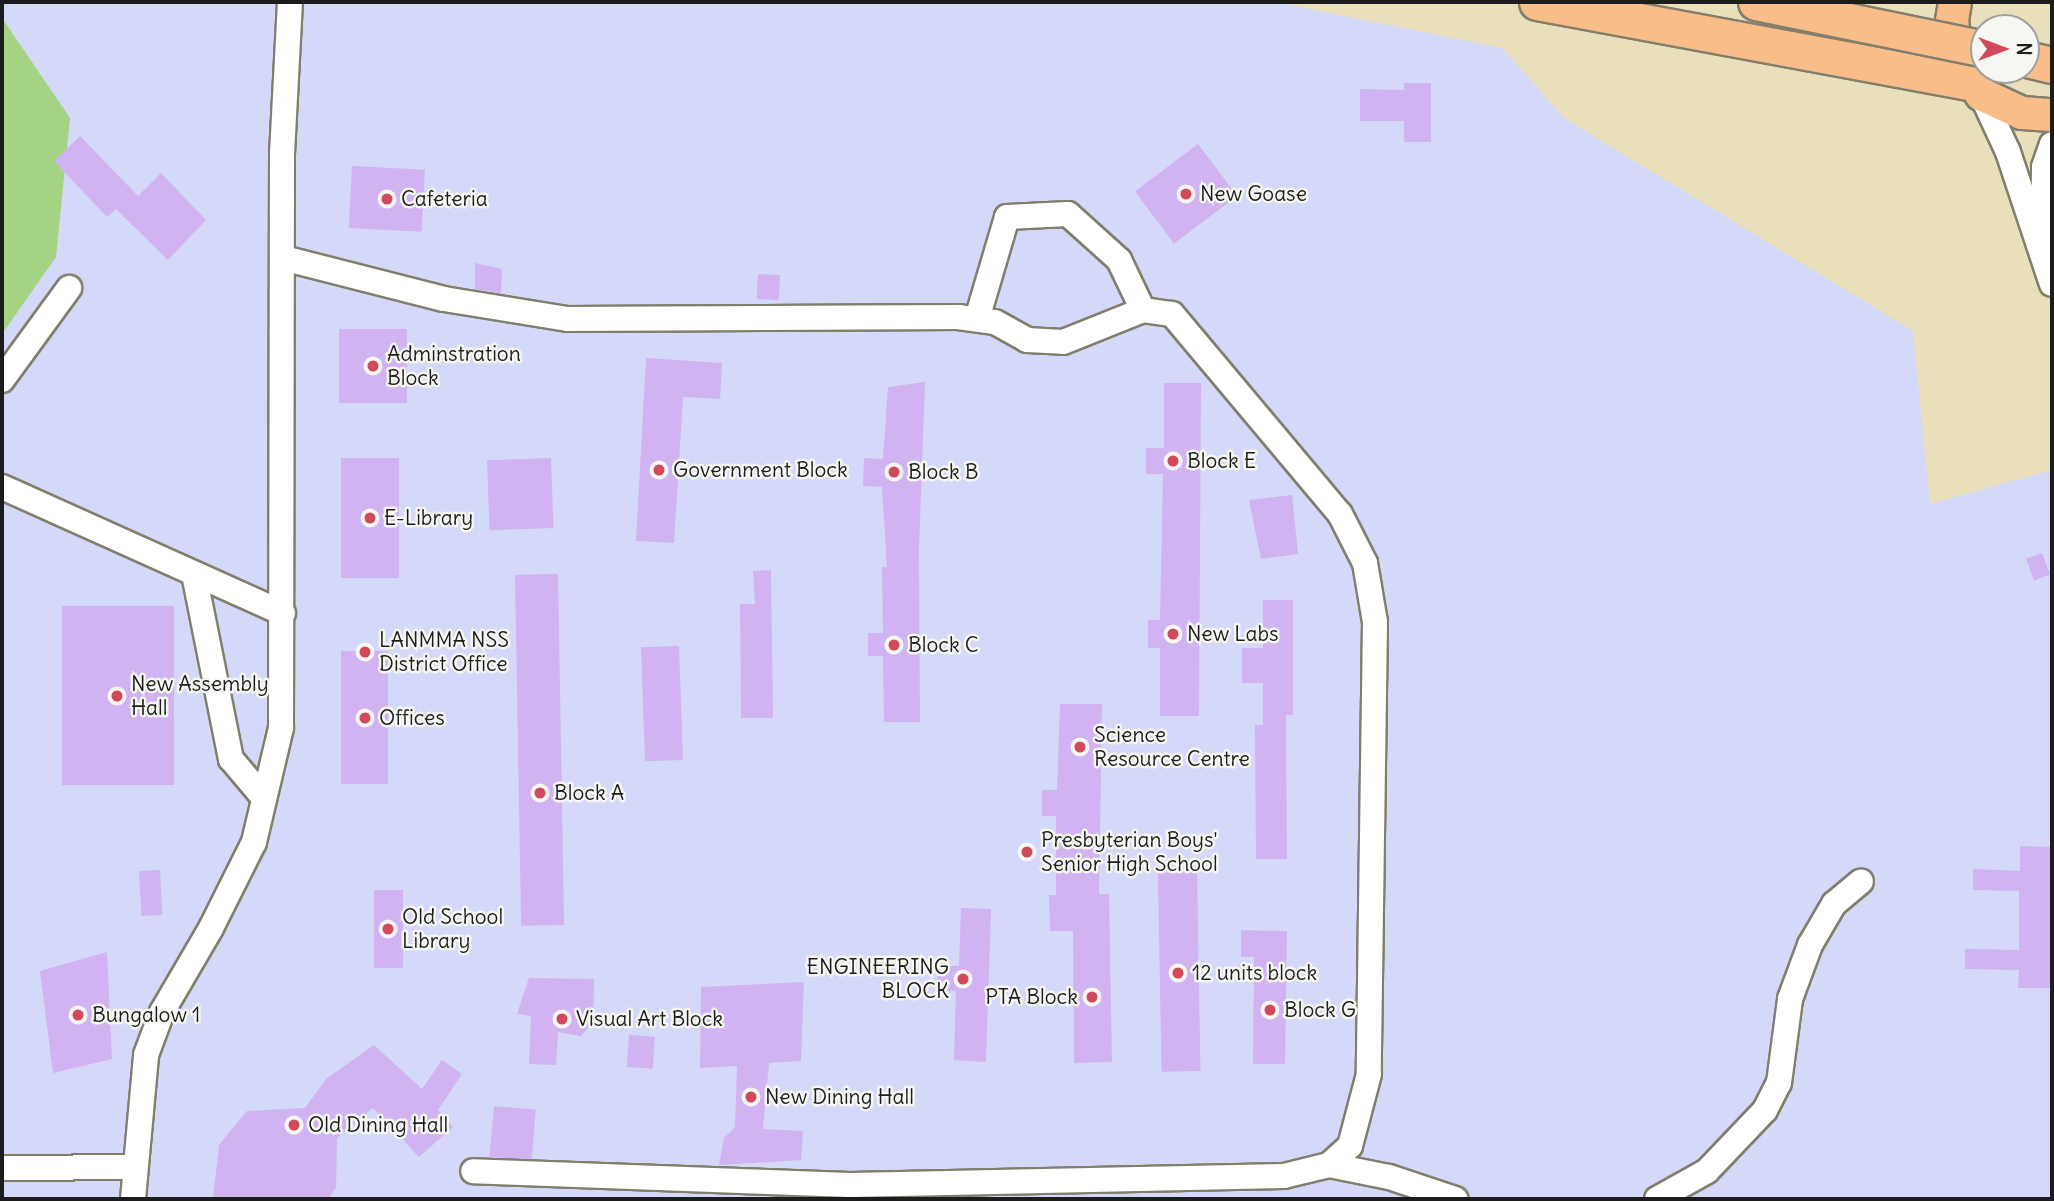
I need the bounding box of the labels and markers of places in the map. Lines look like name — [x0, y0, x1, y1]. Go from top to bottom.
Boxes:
place label: New Goase — [1200, 181, 1307, 207]
place label: Cafeteria — [401, 186, 488, 212]
marker: New Goase — [1178, 186, 1194, 202]
marker: Cafeteria — [379, 191, 395, 207]
place label: Adminstration Block — [387, 341, 521, 391]
marker: Adminstration Block — [365, 358, 381, 374]
place label: Block E — [1187, 448, 1256, 474]
marker: Block E — [1165, 453, 1181, 469]
place label: Government Block — [673, 457, 848, 483]
place label: Block B — [908, 459, 978, 485]
marker: Government Block — [651, 462, 667, 478]
marker: Block B — [886, 464, 902, 480]
place label: E-Library — [384, 505, 473, 531]
marker: E-Library — [362, 510, 378, 526]
place label: New Labs — [1187, 621, 1279, 647]
marker: New Labs — [1165, 626, 1181, 642]
place label: LANMMA NSS District Office — [379, 627, 509, 677]
place label: Block C — [908, 632, 978, 658]
marker: Block C — [886, 637, 902, 653]
marker: LANMMA NSS District Office — [357, 644, 373, 660]
place label: New Assembly Hall — [131, 671, 269, 721]
marker: New Assembly Hall — [109, 688, 125, 704]
place label: Offices — [379, 705, 445, 731]
marker: Offices — [357, 710, 373, 726]
place label: Science Resource Centre — [1094, 722, 1250, 772]
marker: Science Resource Centre — [1072, 739, 1088, 755]
place label: Block A — [554, 780, 624, 806]
marker: Block A — [532, 785, 548, 801]
place label: Presbyterian Boys' Senior High School — [1041, 827, 1218, 877]
marker: Presbyterian Boys' Senior High School — [1019, 844, 1035, 860]
place label: Old School Library — [402, 904, 503, 954]
marker: Old School Library — [380, 921, 396, 937]
place label: ENGINEERING BLOCK — [807, 954, 949, 1004]
place label: 12 units block — [1192, 960, 1317, 986]
marker: 12 units block — [1170, 965, 1186, 981]
marker: ENGINEERING BLOCK — [955, 971, 971, 987]
place label: PTA Block — [985, 984, 1078, 1010]
marker: PTA Block — [1084, 989, 1100, 1005]
place label: Block G — [1284, 997, 1356, 1023]
place label: Bungalow 1 — [92, 1002, 200, 1028]
marker: Block G — [1262, 1002, 1278, 1018]
place label: Visual Art Block — [576, 1006, 723, 1032]
marker: Bungalow 1 — [70, 1007, 86, 1023]
marker: Visual Art Block — [554, 1011, 570, 1027]
place label: New Dining Hall — [765, 1084, 914, 1110]
marker: New Dining Hall — [743, 1089, 759, 1105]
place label: Old Dining Hall — [308, 1112, 448, 1138]
marker: Old Dining Hall — [286, 1117, 302, 1133]

